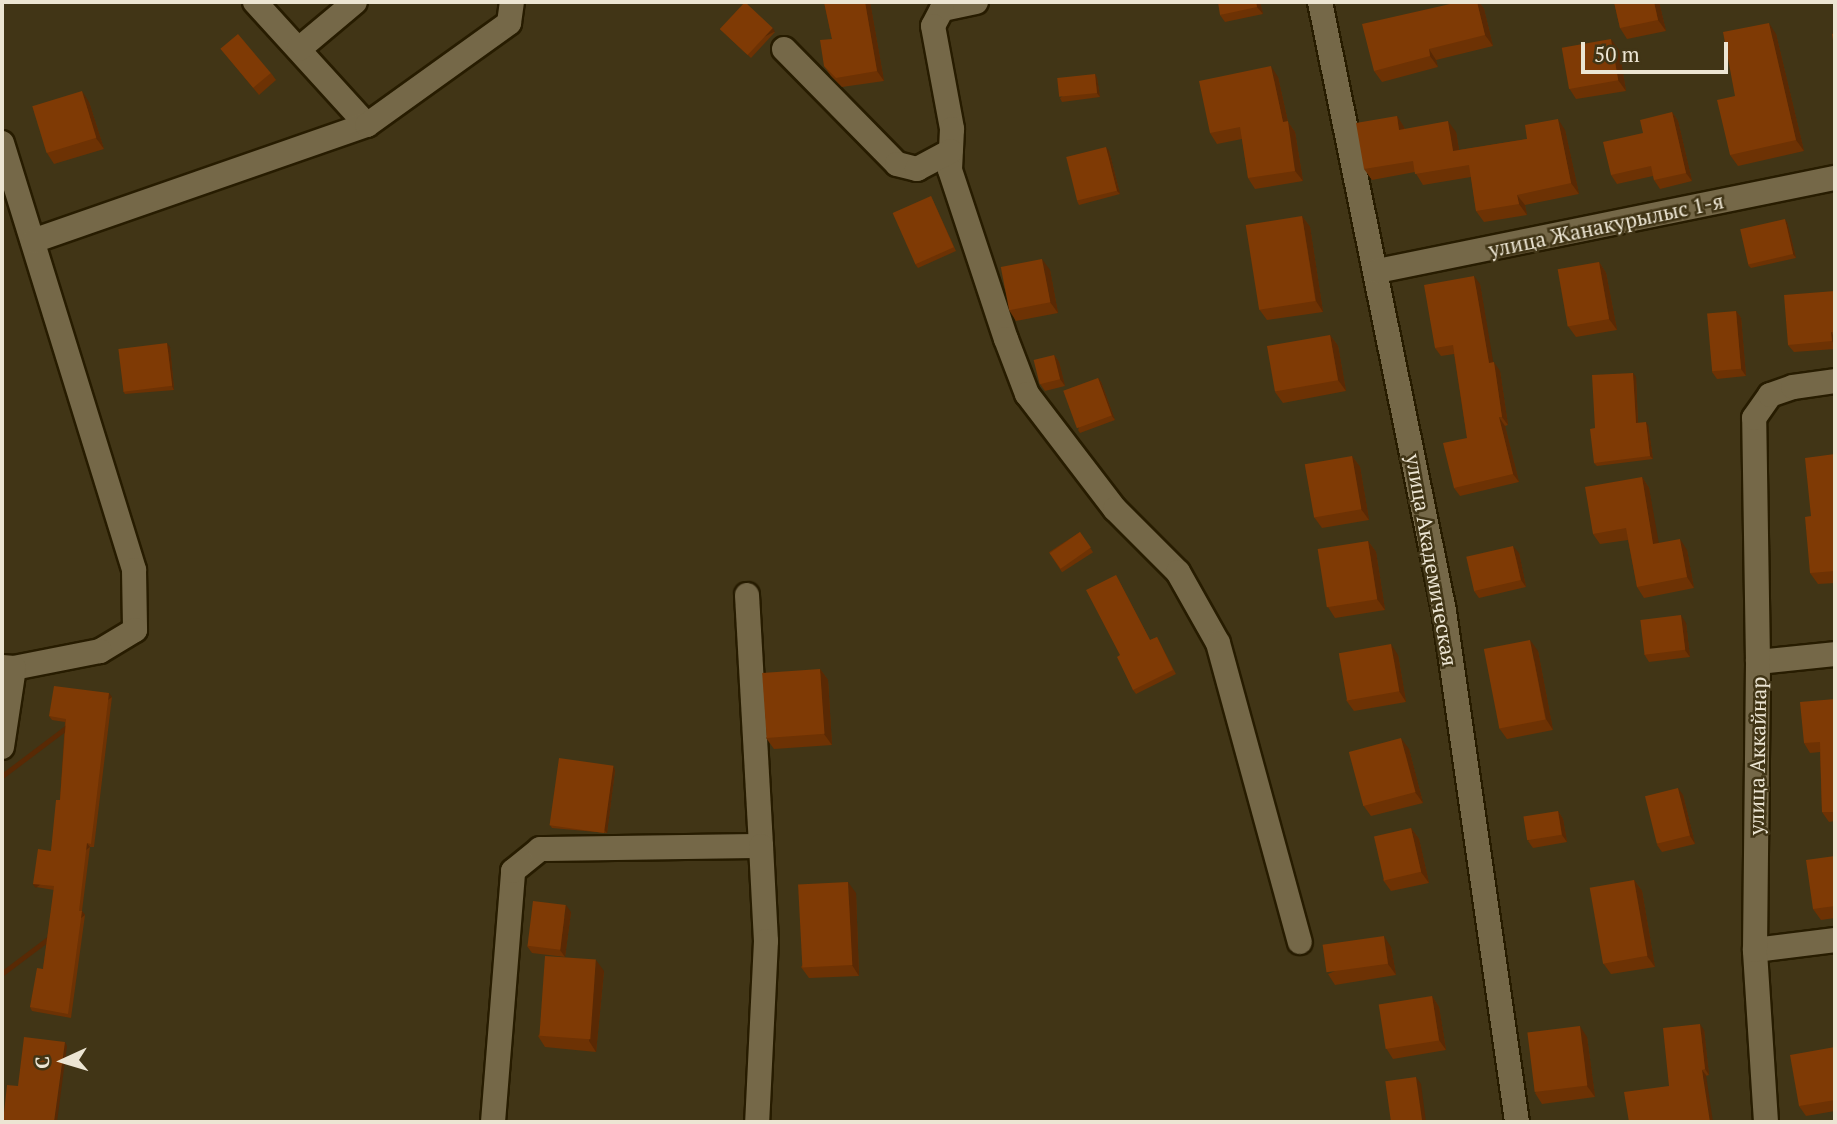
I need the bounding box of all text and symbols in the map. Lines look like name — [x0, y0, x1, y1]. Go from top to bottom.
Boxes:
scale bar — [1585, 28, 1732, 72]
text: 50 m — [1594, 40, 1640, 68]
street label: улица Жанакурылыс 1-я — [1486, 188, 1726, 262]
street label: улица Академическая — [1401, 452, 1463, 668]
street label: улица Аккайнар — [1743, 676, 1771, 836]
north arrow — [28, 1026, 98, 1096]
text: С — [29, 1055, 54, 1070]

